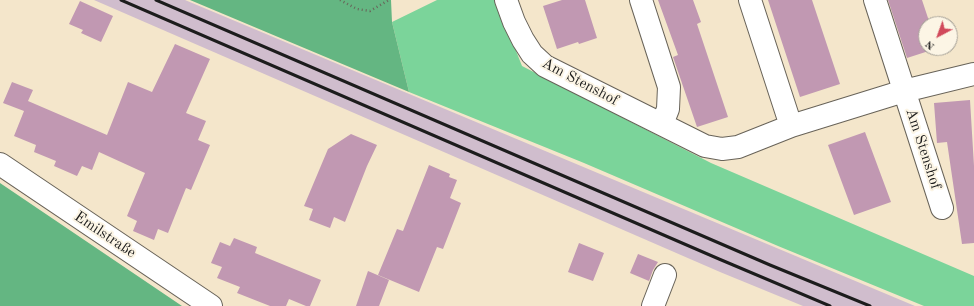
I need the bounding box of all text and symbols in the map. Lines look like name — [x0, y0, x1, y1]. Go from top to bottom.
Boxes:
north arrow — [918, 16, 958, 56]
text: N — [924, 38, 937, 52]
street label: Am Stenshof — [539, 54, 621, 110]
street label: Am Stenshof — [901, 106, 945, 192]
street label: Emilstraße — [71, 208, 139, 262]

